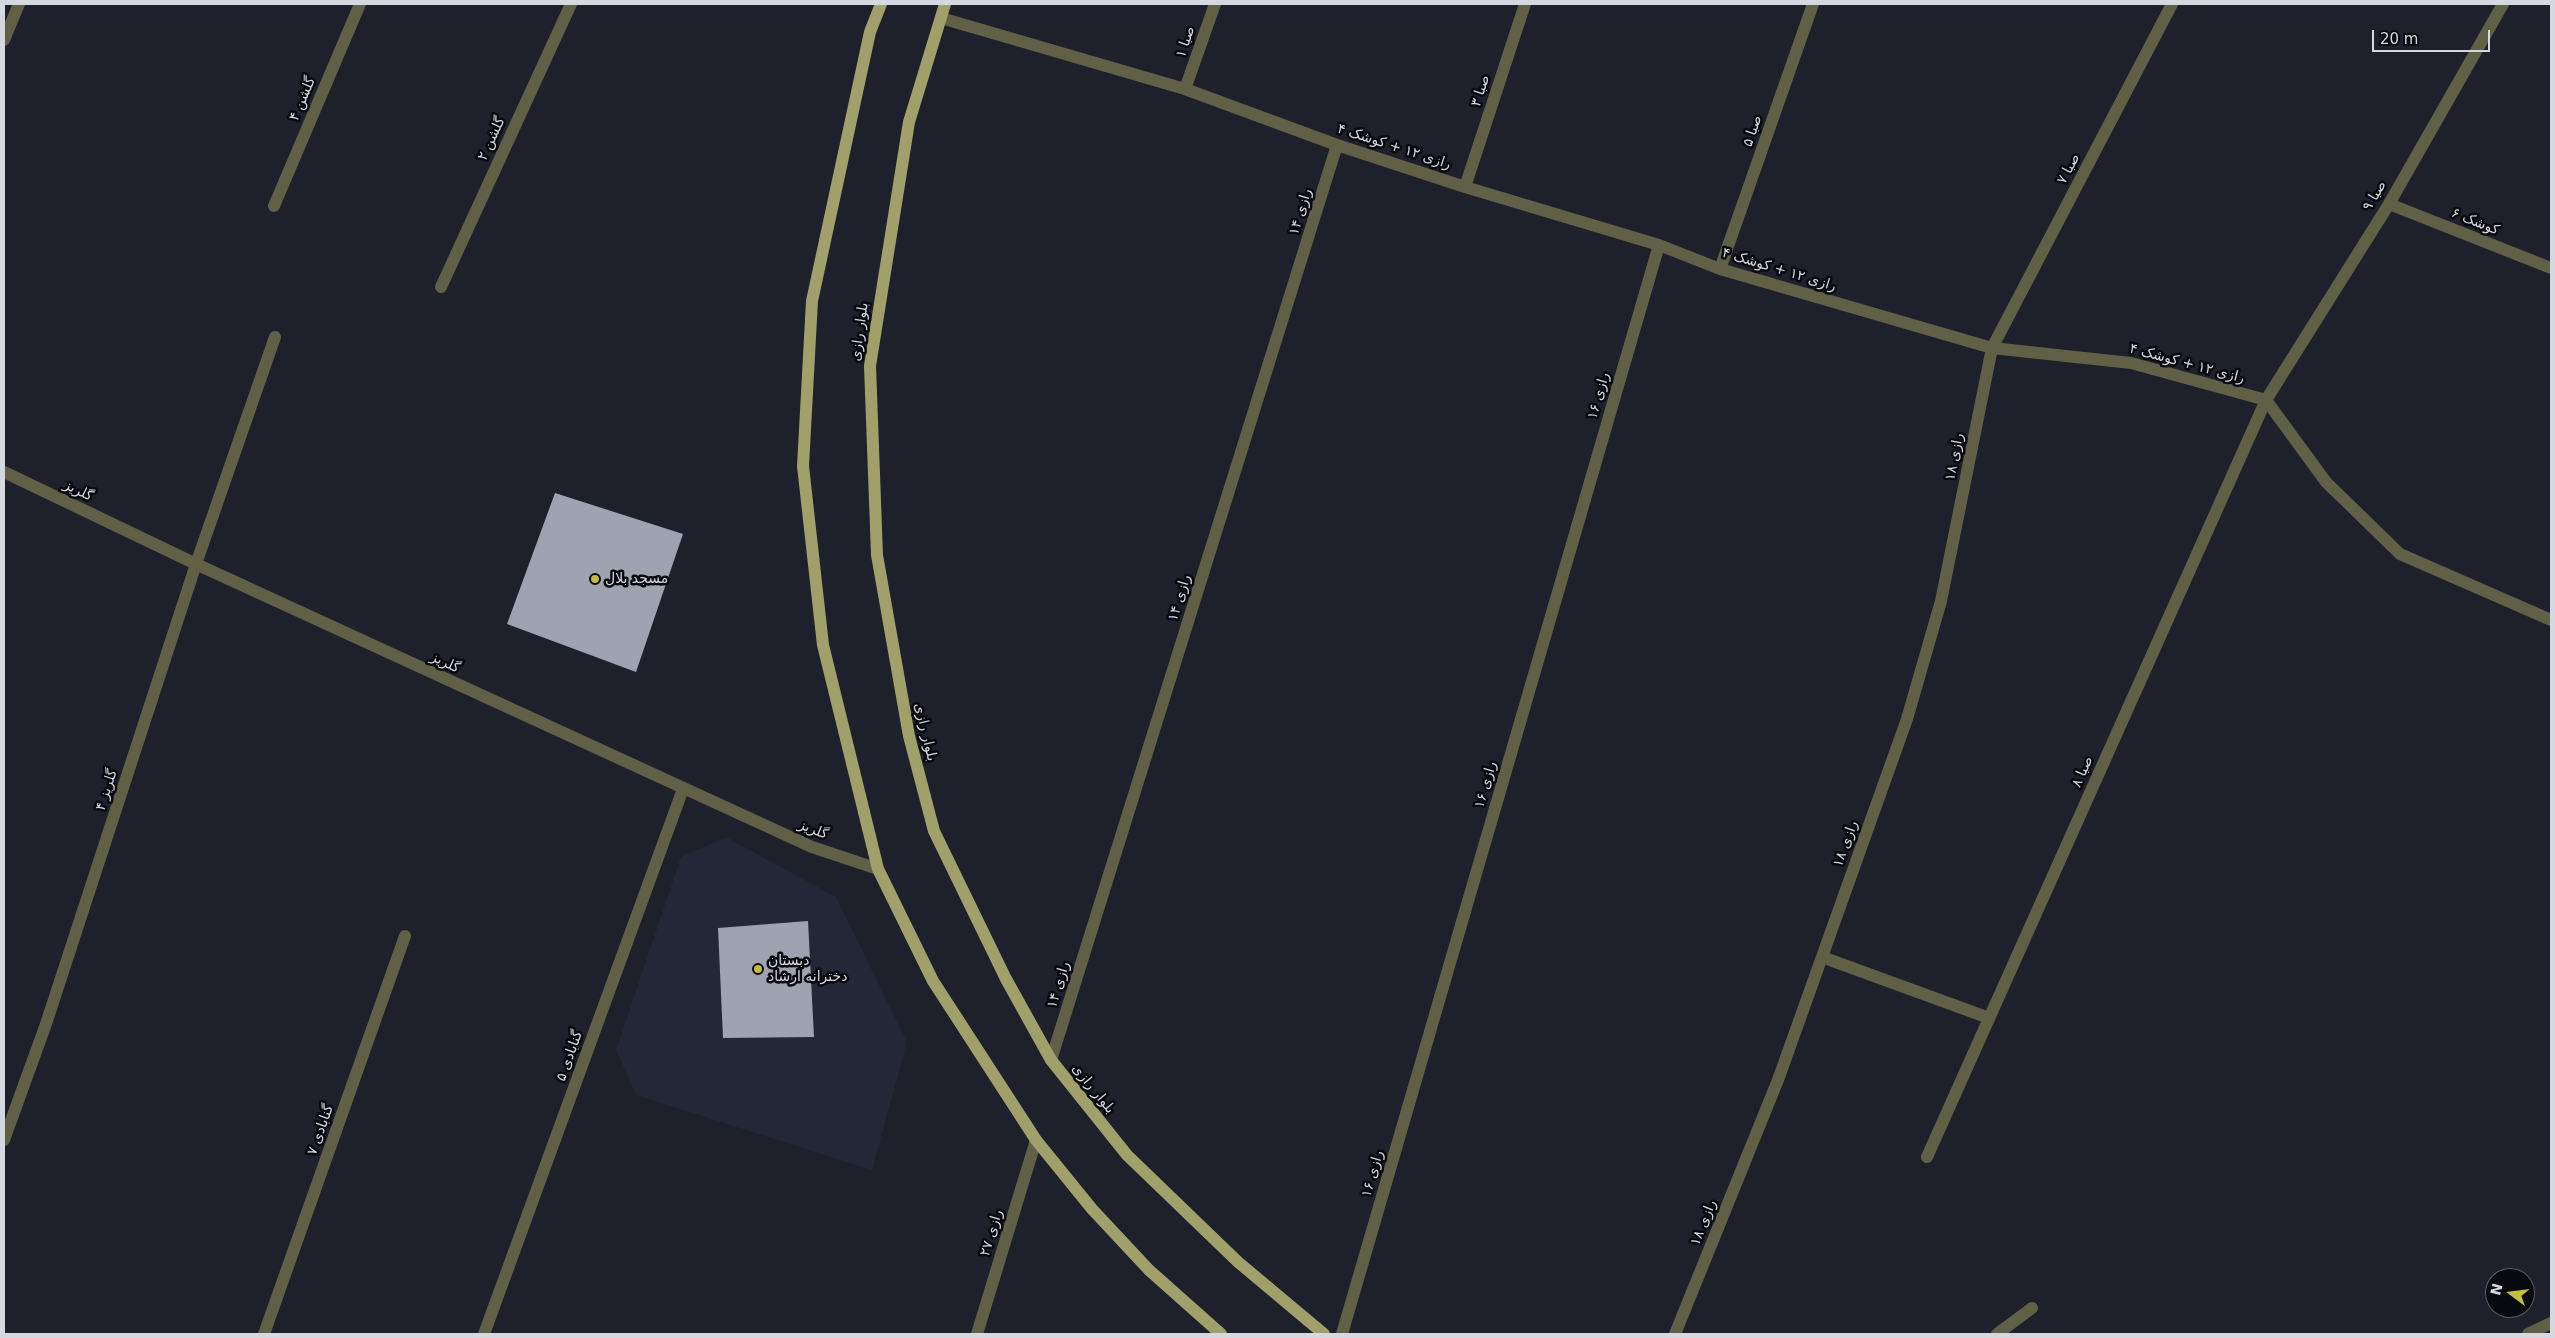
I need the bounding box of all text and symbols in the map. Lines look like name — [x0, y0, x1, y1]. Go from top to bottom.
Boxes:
scale bar — [2375, 20, 2492, 52]
street label: صبا ۱ — [1173, 24, 1199, 60]
text: 20 m — [2380, 30, 2418, 48]
street label: صبا ۳ — [1468, 73, 1494, 109]
street label: گلشن ۴ — [286, 74, 320, 124]
street label: صبا ۵ — [1740, 113, 1766, 149]
street label: گلشن ۲ — [475, 114, 509, 164]
street label: رازی ۱۲ + کوشک ۴ — [1335, 121, 1453, 173]
street label: صبا ۷ — [2054, 151, 2084, 187]
street label: صبا ۹ — [2359, 178, 2391, 214]
street label: رازی ۱۴ — [1286, 187, 1316, 237]
street label: کوشک ۶ — [2449, 205, 2501, 239]
street label: رازی ۱۲ + کوشک ۴ — [1720, 245, 1838, 295]
street label: بلوار رازی — [848, 302, 872, 362]
street label: رازی ۱۲ + کوشک ۴ — [2128, 341, 2246, 387]
street label: رازی ۱۶ — [1584, 371, 1614, 421]
street label: رازی ۱۸ — [1942, 432, 1968, 482]
street label: گلریز — [61, 477, 95, 505]
place label: مسجد بلال — [605, 571, 668, 587]
marker: مسجد بلال — [589, 573, 601, 585]
street label: رازی ۱۴ — [1165, 573, 1195, 623]
street label: گلریز — [428, 649, 462, 677]
street label: بلوار رازی — [910, 701, 940, 763]
street label: صبا ۸ — [2069, 754, 2097, 790]
street label: رازی ۱۶ — [1471, 760, 1501, 810]
street label: گلریز ۴ — [92, 767, 122, 813]
street label: گلریز — [796, 816, 830, 844]
street label: رازی ۱۸ — [1830, 819, 1862, 869]
place label: دبستان دخترانه ارشاد — [768, 953, 847, 986]
street label: رازی ۱۴ — [1044, 960, 1074, 1010]
marker: دبستان دخترانه ارشاد — [752, 963, 764, 975]
street label: گنابادی ۵ — [553, 1028, 587, 1084]
street label: بلوار رازی — [1068, 1061, 1118, 1117]
street label: گنابادی ۷ — [304, 1102, 338, 1158]
street label: رازی ۱۶ — [1358, 1149, 1388, 1199]
street label: رازی ۱۸ — [1687, 1198, 1721, 1248]
street label: رازی ۲۷ — [977, 1208, 1007, 1258]
north arrow — [2485, 1268, 2535, 1318]
text: N — [2487, 1282, 2506, 1297]

